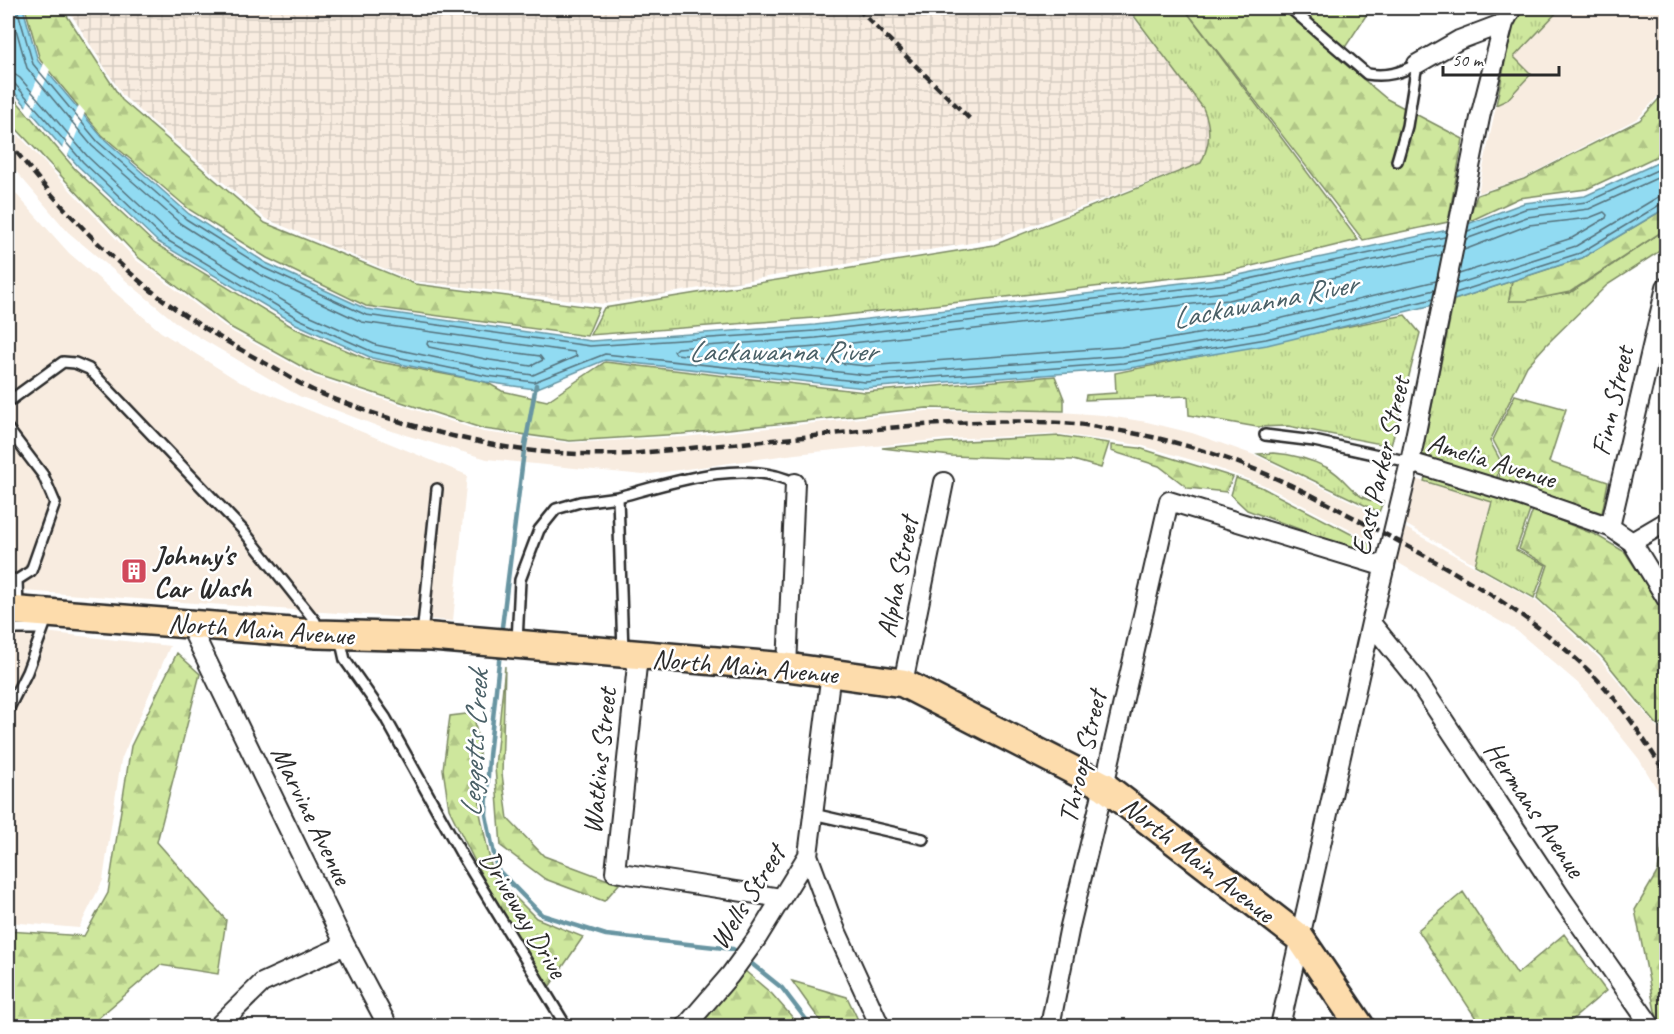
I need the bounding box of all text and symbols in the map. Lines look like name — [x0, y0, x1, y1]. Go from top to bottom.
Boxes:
scale bar — [1443, 39, 1558, 77]
text: 50 m — [1452, 49, 1485, 71]
water label: Lackawanna River — [1169, 264, 1364, 337]
water label: Lackawanna River — [689, 332, 881, 370]
street label: Finn Street — [1583, 341, 1642, 459]
street label: East Parker Street — [1342, 371, 1418, 559]
street label: Amelia Avenue — [1424, 424, 1562, 497]
street label: Alpha Street — [868, 510, 927, 640]
place label: Johnny's Car Wash — [152, 538, 252, 605]
building icon: Johnny's Car Wash — [119, 556, 149, 586]
street label: North Main Avenue — [167, 605, 357, 653]
street label: North Main Avenue — [651, 640, 841, 692]
water label: Leggetts Creek — [451, 665, 497, 818]
street label: Watkins Street — [574, 684, 624, 836]
street label: Throop Street — [1050, 684, 1115, 827]
street label: Hermans Avenue — [1477, 734, 1594, 885]
street label: Marvine Avenue — [263, 740, 361, 892]
street label: North Main Avenue — [1114, 788, 1284, 931]
street label: Wells Street — [701, 835, 795, 955]
street label: Driveway Drive — [472, 844, 577, 986]

